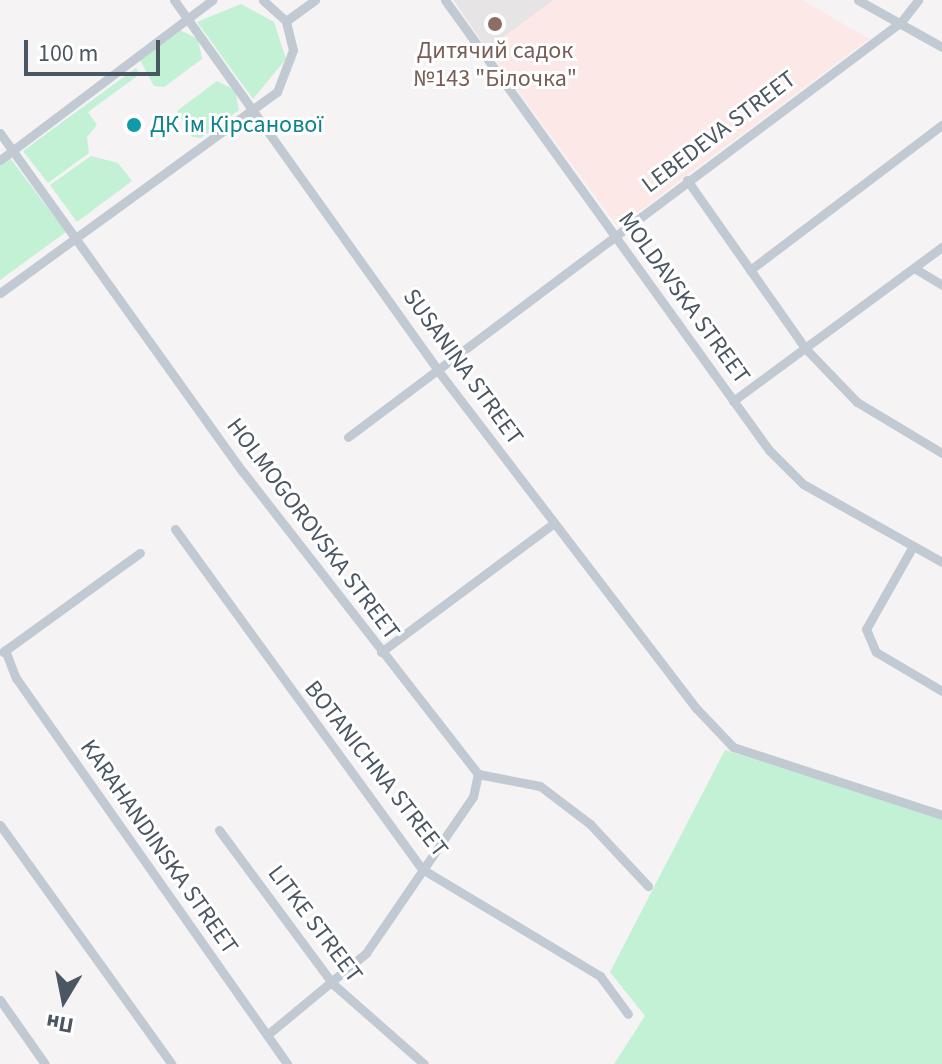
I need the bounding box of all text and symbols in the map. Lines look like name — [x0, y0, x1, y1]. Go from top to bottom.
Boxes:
marker: Дитячий садок №143 "Білочка" — [486, 15, 504, 33]
scale bar — [28, 24, 164, 74]
text: 100 m — [38, 36, 98, 71]
place label: Дитячий садок №143 "Білочка" — [413, 37, 577, 93]
street label: LEBEDEVA STREET — [636, 65, 802, 199]
place label: ДК ім Кірсанової — [150, 111, 323, 139]
marker: ДК ім Кірсанової — [125, 116, 143, 134]
street label: MOLDAVSKA STREET — [612, 206, 756, 390]
street label: SUSANINA STREET — [397, 283, 529, 451]
street label: HOLMOGOROVSKA STREET — [220, 412, 406, 646]
street label: BOTANICHNA STREET — [298, 675, 454, 863]
street label: KARAHANDINSKA STREET — [74, 734, 244, 960]
street label: LITKE STREET — [262, 860, 368, 988]
north arrow — [24, 960, 104, 1040]
text: Пн — [44, 1006, 76, 1042]

